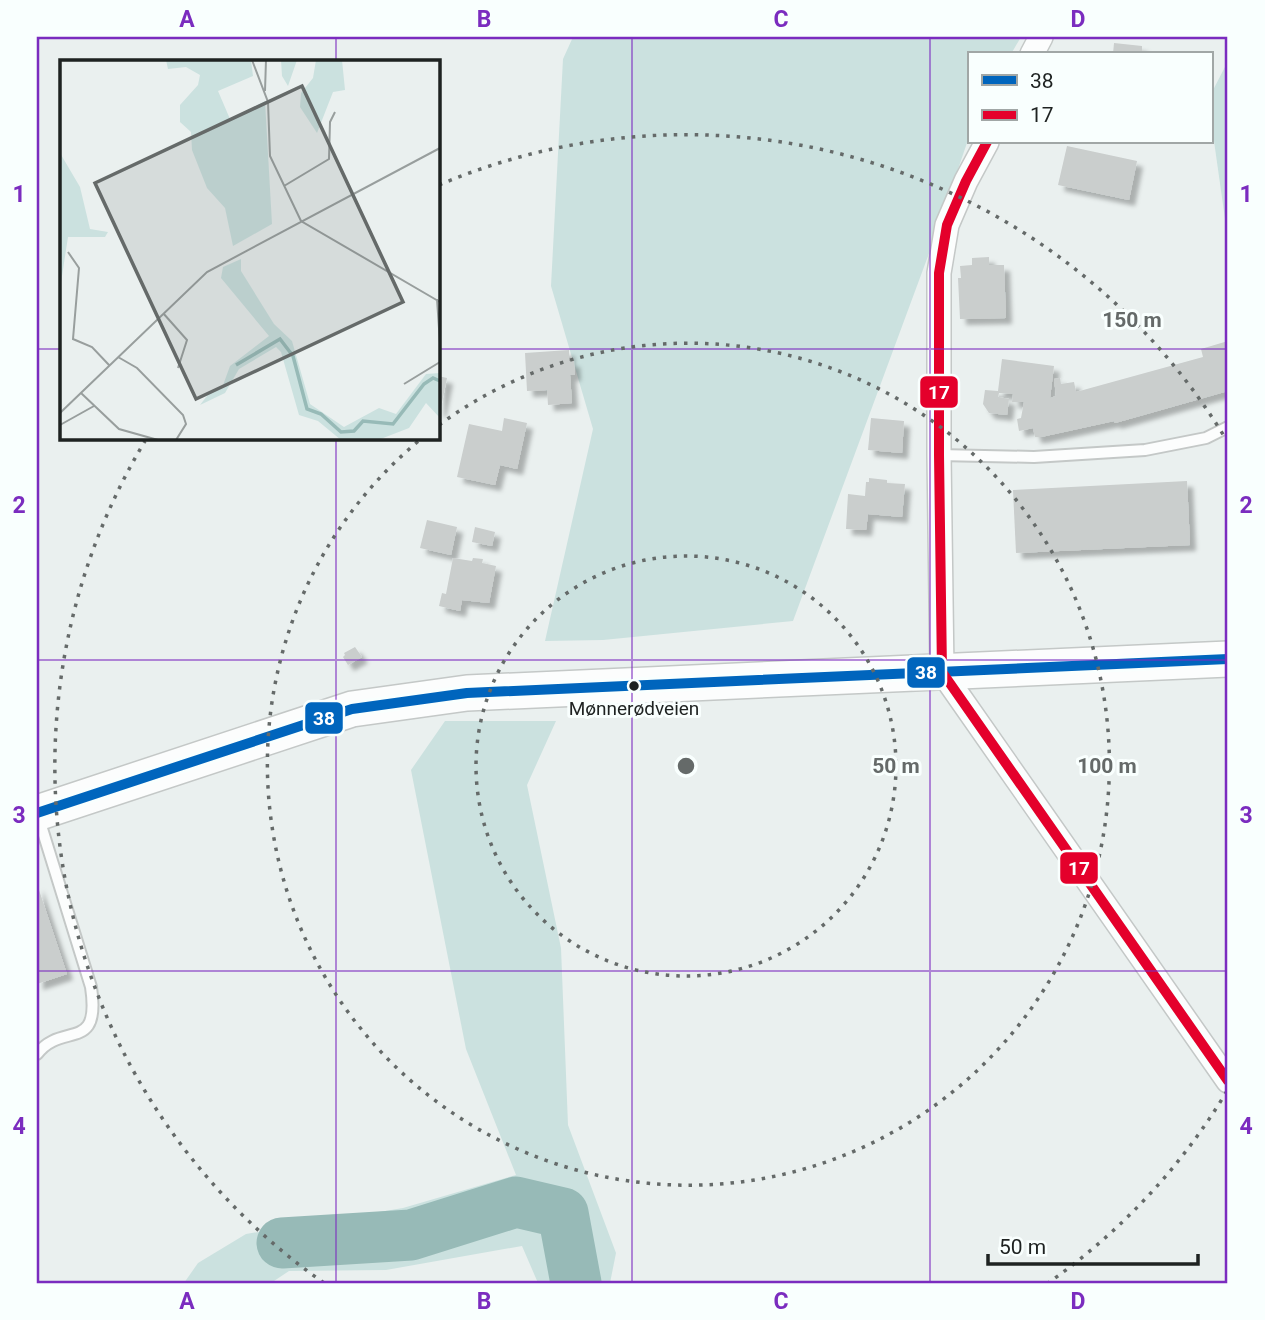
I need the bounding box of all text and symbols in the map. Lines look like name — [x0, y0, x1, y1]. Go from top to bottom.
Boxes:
text: A — [179, 6, 195, 33]
text: B — [477, 6, 491, 33]
text: C — [773, 6, 789, 33]
text: D — [1071, 6, 1085, 33]
legend — [968, 52, 1212, 144]
inset map — [60, 60, 439, 439]
text: 38 — [1030, 69, 1054, 93]
text: 17 — [1030, 103, 1054, 127]
text: 1 — [12, 181, 26, 208]
text: 1 — [1239, 181, 1253, 208]
text: 150 m — [1102, 308, 1162, 332]
line badge: 17 — [919, 375, 959, 409]
text: 17 — [928, 381, 950, 404]
text: 2 — [12, 492, 26, 519]
text: 2 — [1239, 492, 1253, 519]
line badge: 38 — [906, 656, 946, 689]
text: 38 — [915, 661, 937, 684]
marker: Mønnerødveien — [627, 679, 641, 693]
place label: Mønnerødveien — [569, 697, 699, 720]
line badge: 38 — [304, 701, 344, 735]
text: 38 — [313, 707, 335, 730]
centre of rings — [674, 754, 698, 778]
text: 50 m — [872, 754, 920, 778]
text: 100 m — [1077, 754, 1137, 778]
text: 3 — [12, 802, 26, 829]
text: 3 — [1239, 802, 1253, 829]
line badge: 17 — [1059, 851, 1099, 885]
text: 17 — [1068, 857, 1090, 880]
text: 4 — [12, 1113, 26, 1140]
text: 4 — [1239, 1113, 1253, 1140]
scale bar — [988, 1222, 1198, 1266]
text: 50 m — [999, 1235, 1046, 1259]
text: A — [179, 1288, 195, 1315]
text: B — [477, 1288, 491, 1315]
text: C — [773, 1288, 789, 1315]
text: D — [1071, 1288, 1085, 1315]

